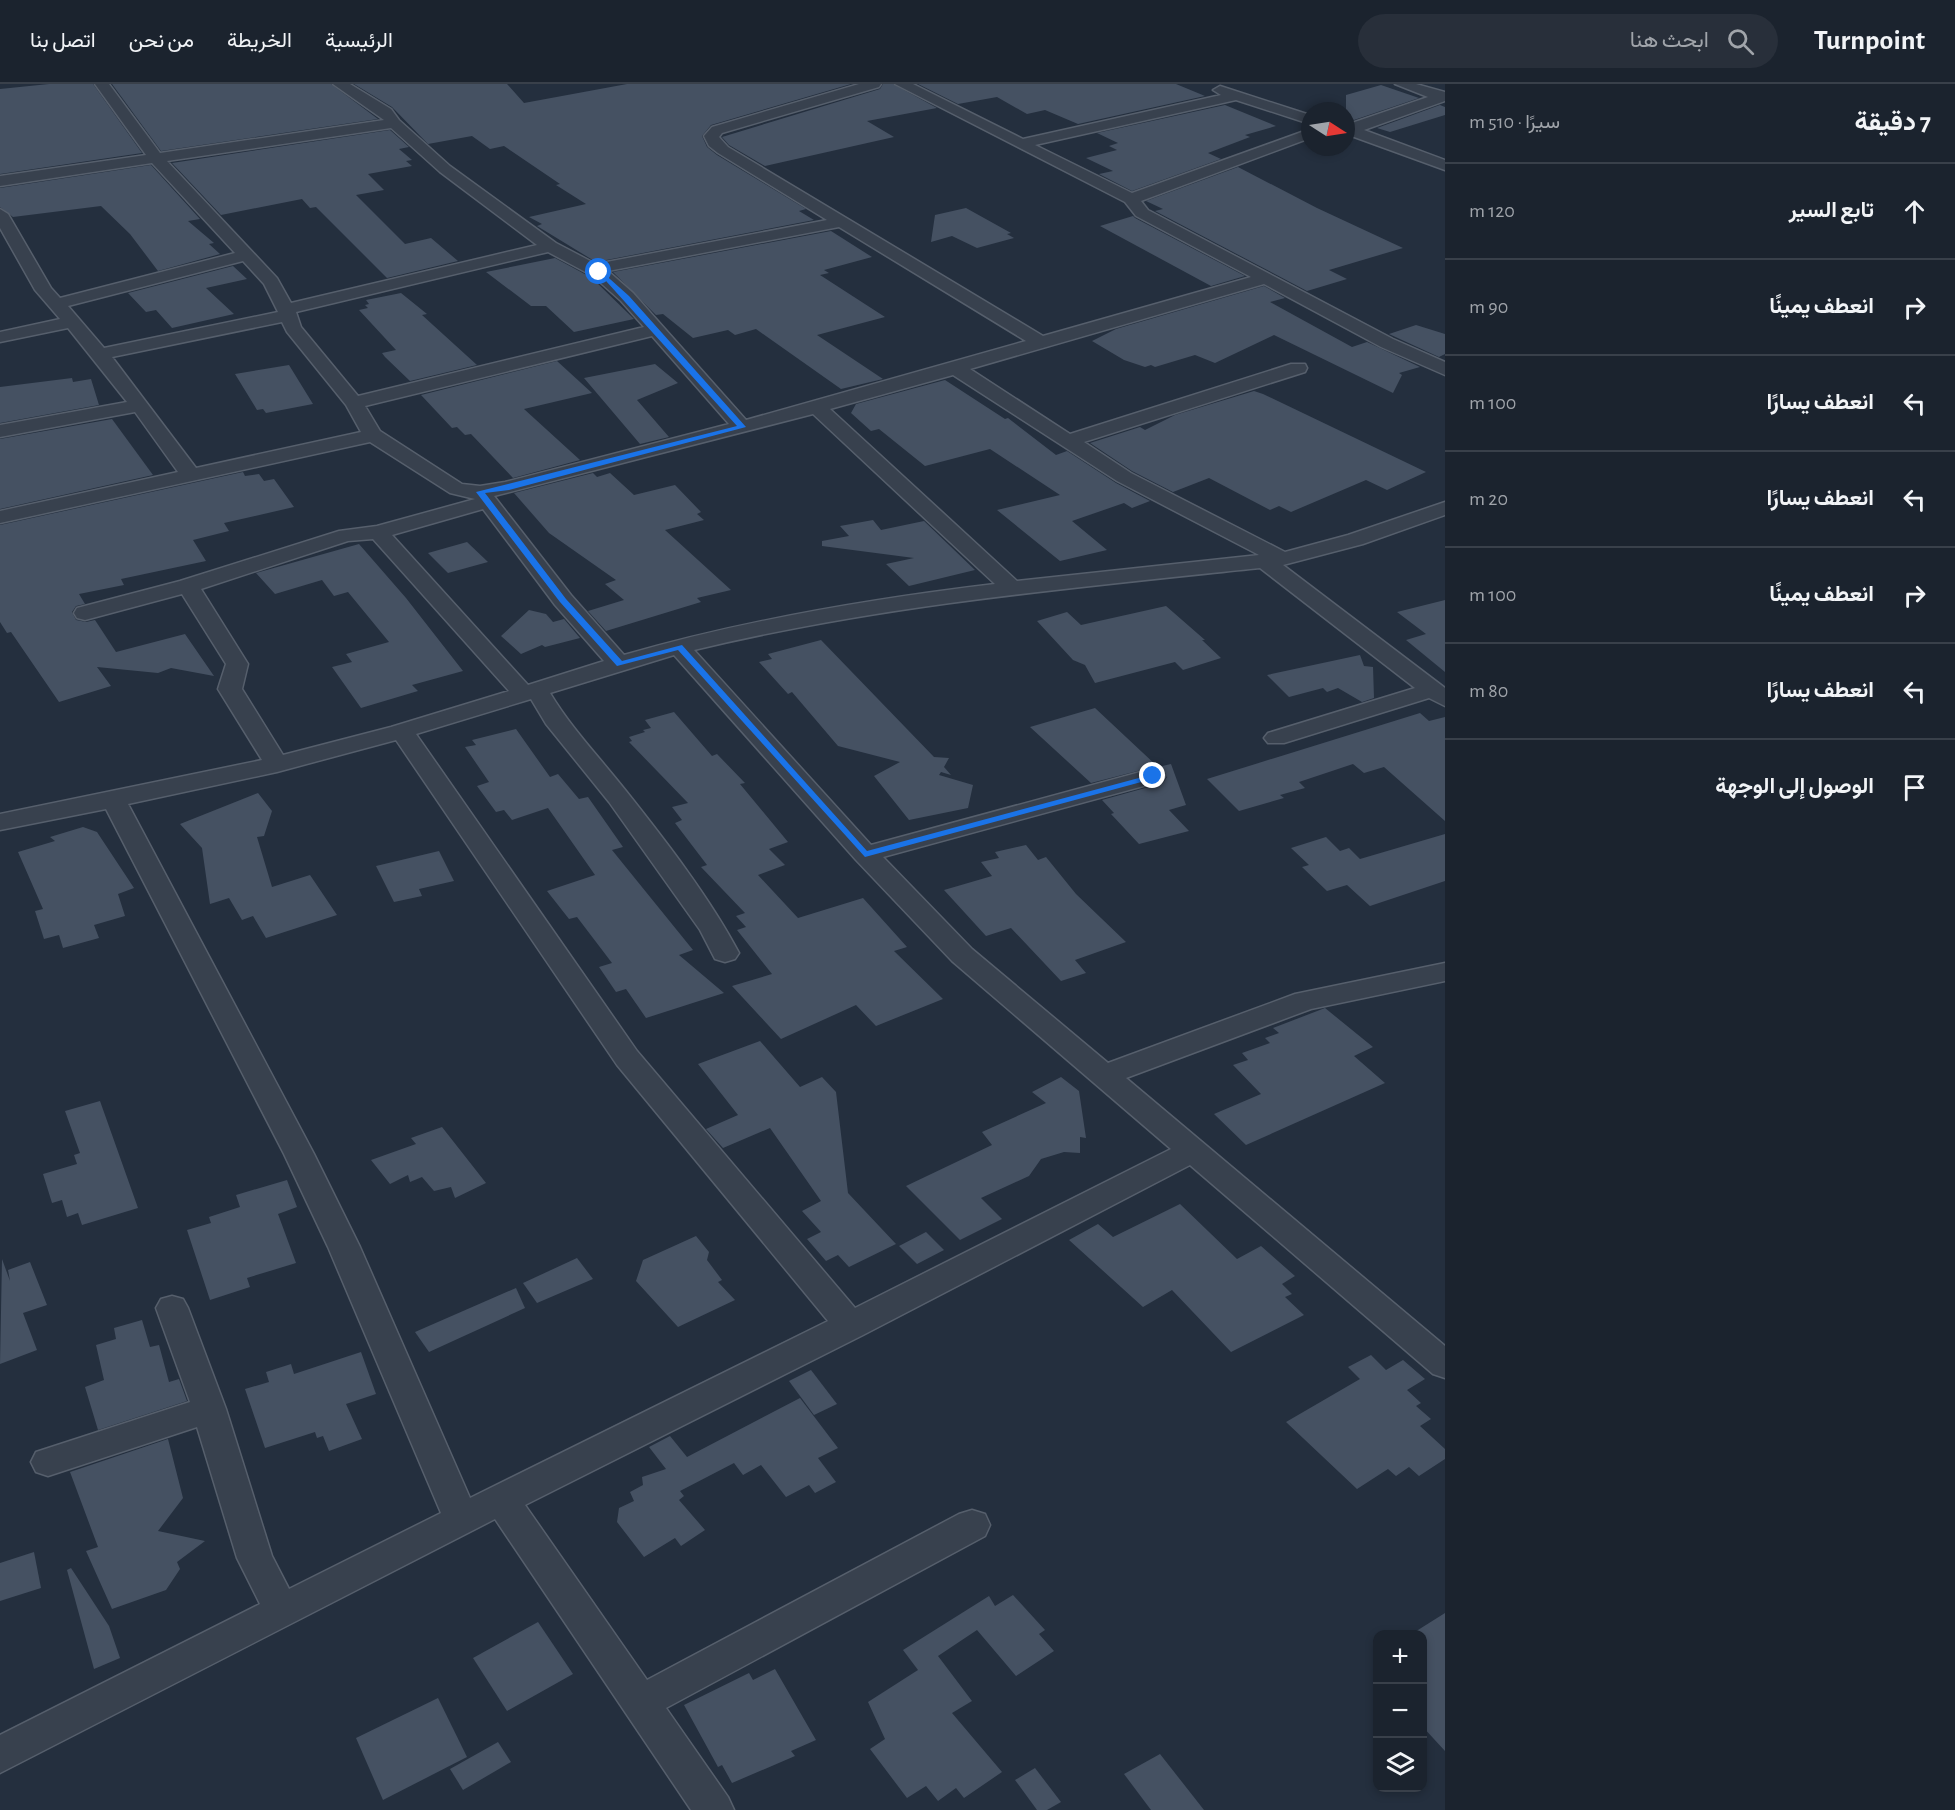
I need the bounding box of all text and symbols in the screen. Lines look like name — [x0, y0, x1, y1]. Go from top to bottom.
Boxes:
search box — [1358, 14, 1778, 68]
icon: search — [1724, 25, 1757, 58]
text: Turnpoint — [1814, 27, 1925, 55]
text: ابحث هنا — [1630, 29, 1709, 51]
text: اتصل بنا — [30, 30, 96, 51]
text: من نحن — [129, 30, 194, 51]
text: الخريطة — [227, 30, 292, 51]
text: الرئيسية — [325, 30, 393, 51]
north arrow — [1301, 102, 1355, 156]
text: 7 دقيقة — [1855, 109, 1931, 135]
text: سيرًا · 510 m — [1469, 112, 1560, 132]
icon: ahead — [1898, 195, 1931, 228]
text: تابع السير — [1789, 199, 1874, 221]
text: 120 m — [1469, 201, 1515, 221]
route start — [585, 258, 611, 284]
icon: right — [1898, 291, 1931, 324]
text: انعطف يمينًا — [1769, 295, 1874, 317]
text: 90 m — [1469, 297, 1508, 317]
icon: left — [1898, 387, 1931, 420]
text: انعطف يسارًا — [1767, 391, 1874, 413]
text: 100 m — [1469, 393, 1516, 413]
icon: left — [1898, 483, 1931, 516]
text: انعطف يسارًا — [1767, 487, 1874, 509]
text: 20 m — [1469, 489, 1508, 509]
icon: right — [1898, 579, 1931, 612]
text: انعطف يمينًا — [1769, 583, 1874, 605]
text: 100 m — [1469, 585, 1516, 605]
icon: left — [1898, 675, 1931, 708]
text: انعطف يسارًا — [1767, 679, 1874, 701]
text: 80 m — [1469, 681, 1508, 701]
route end — [1139, 762, 1165, 788]
icon: arrive — [1898, 771, 1931, 804]
text: الوصول إلى الوجهة — [1715, 775, 1874, 797]
map controls — [1373, 1630, 1427, 1792]
button: + — [1373, 1630, 1427, 1684]
button: − — [1373, 1684, 1427, 1738]
button: layers — [1373, 1738, 1427, 1792]

